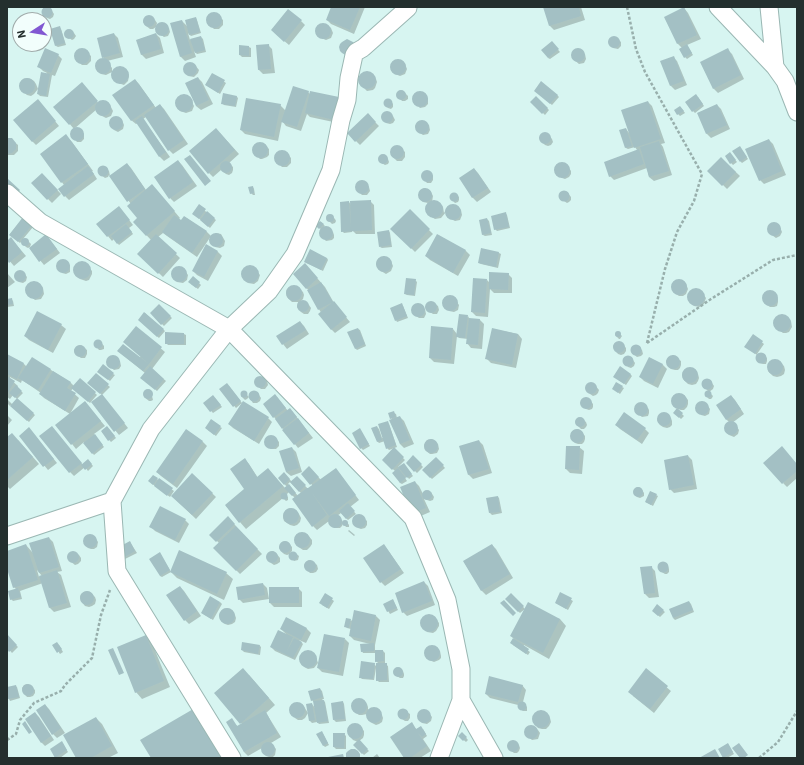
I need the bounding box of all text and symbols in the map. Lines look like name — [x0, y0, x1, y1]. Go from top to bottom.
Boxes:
north arrow — [12, 12, 52, 52]
text: N — [14, 29, 29, 40]

